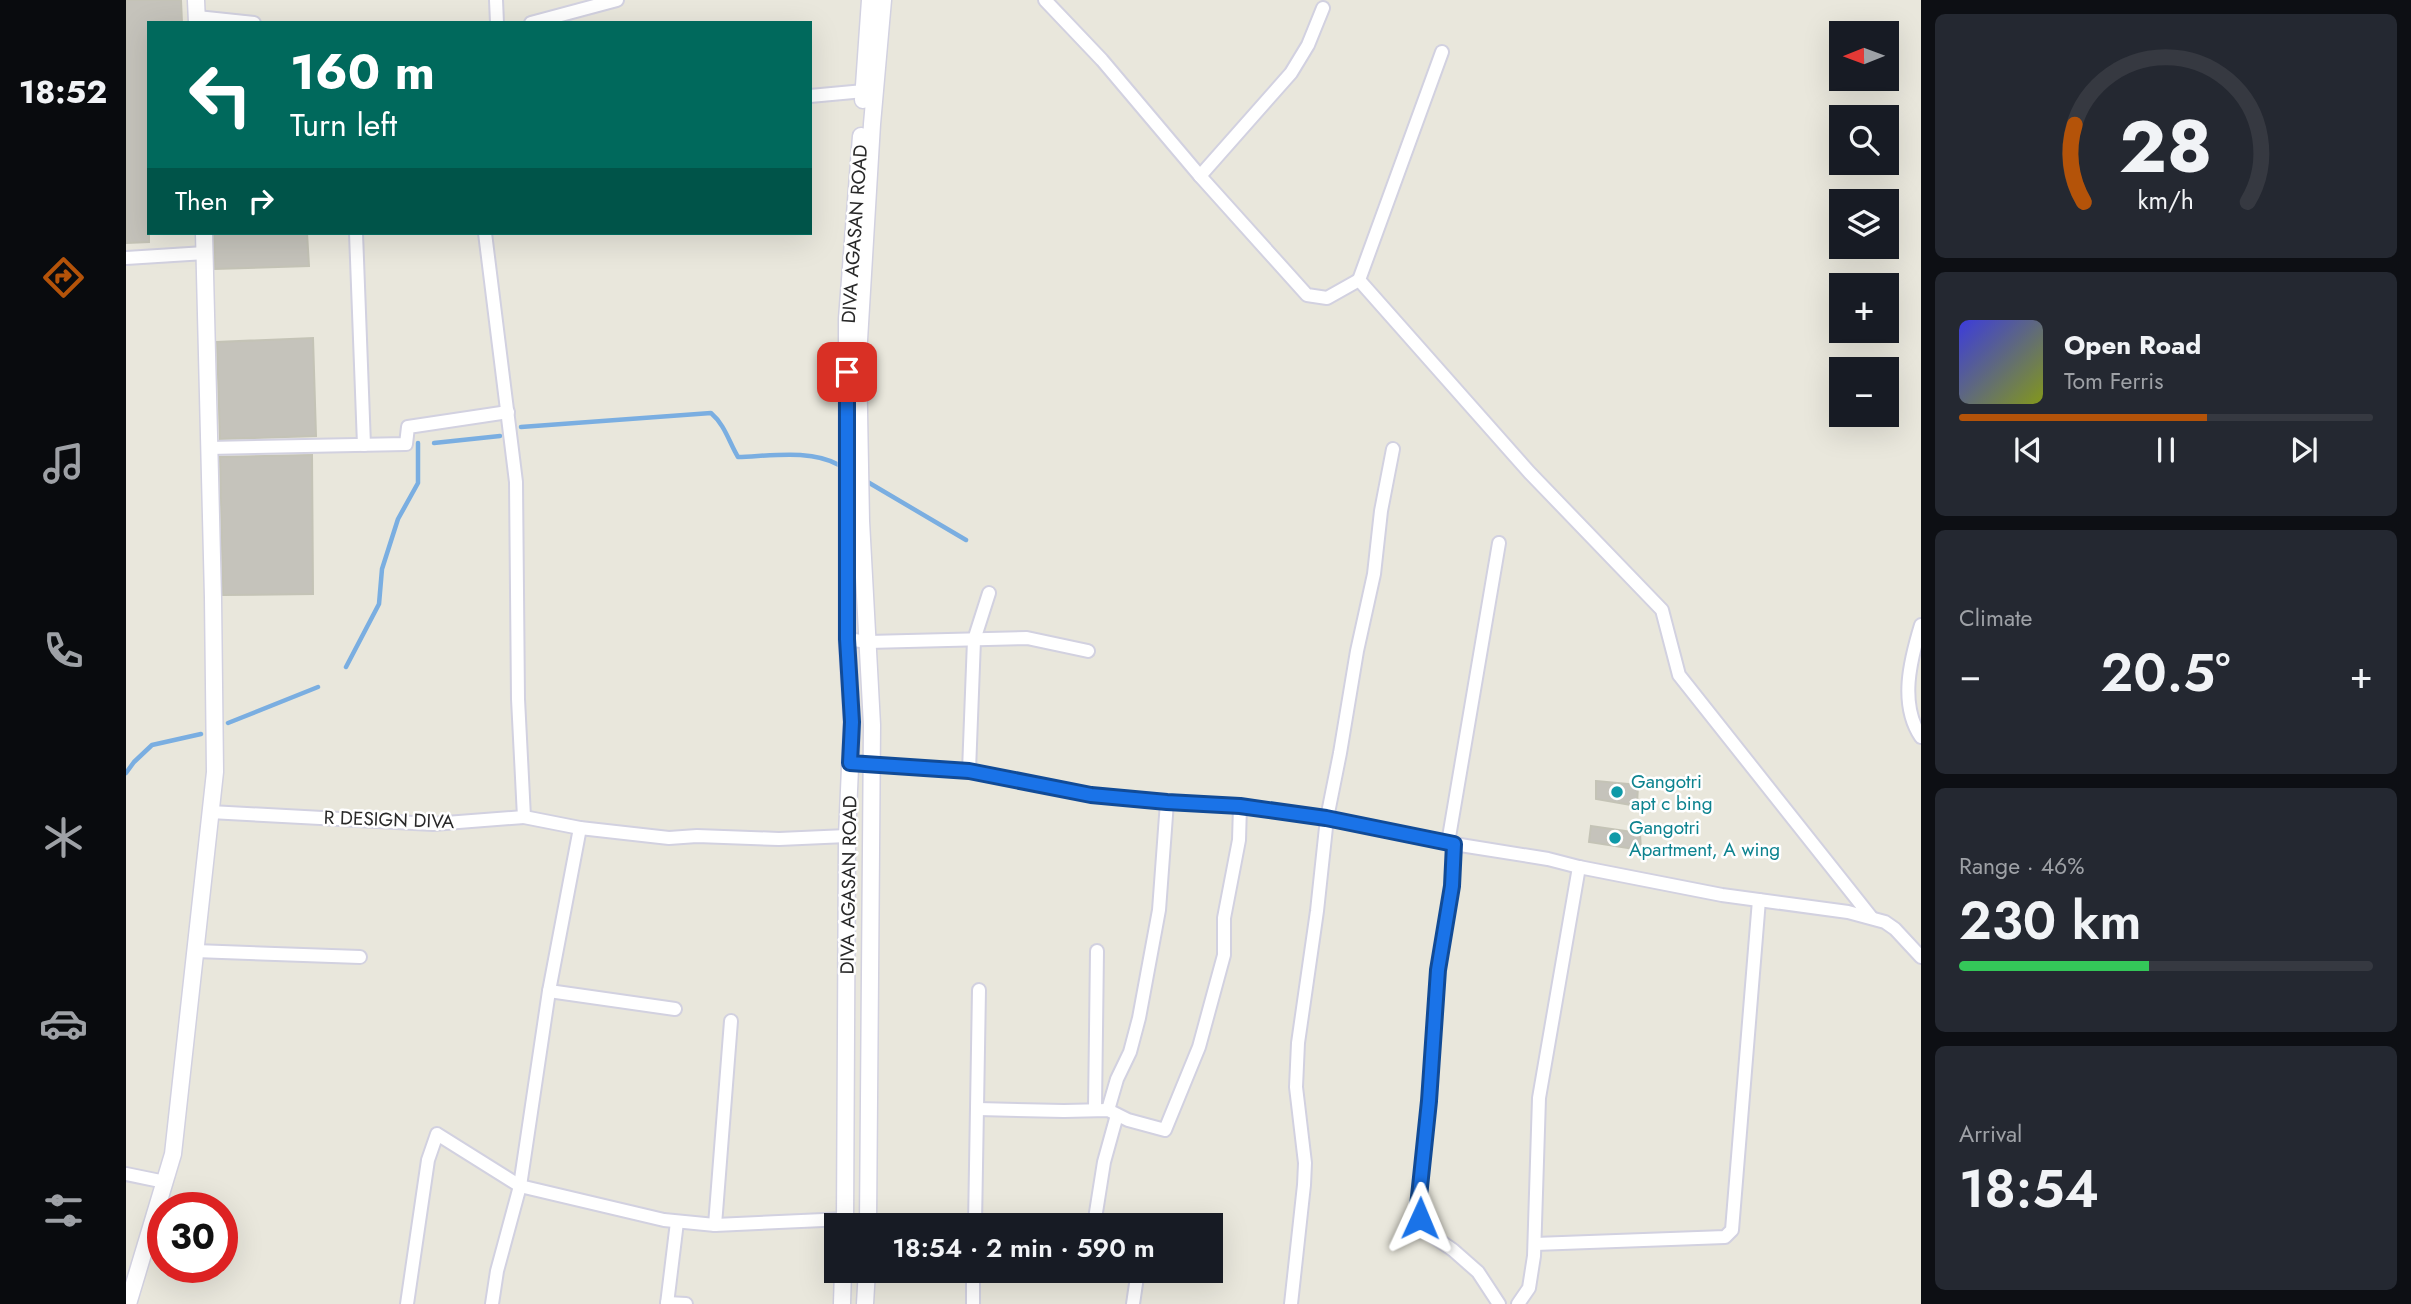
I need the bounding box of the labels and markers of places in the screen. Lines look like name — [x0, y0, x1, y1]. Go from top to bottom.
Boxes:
pin — [817, 342, 877, 402]
place label: Gangotri apt c bing — [1631, 768, 1713, 817]
marker: Gangotri apt c bing — [1609, 784, 1625, 800]
place label: Gangotri Apartment, A wing — [1629, 814, 1780, 863]
marker: Gangotri Apartment, A wing — [1607, 830, 1623, 846]

